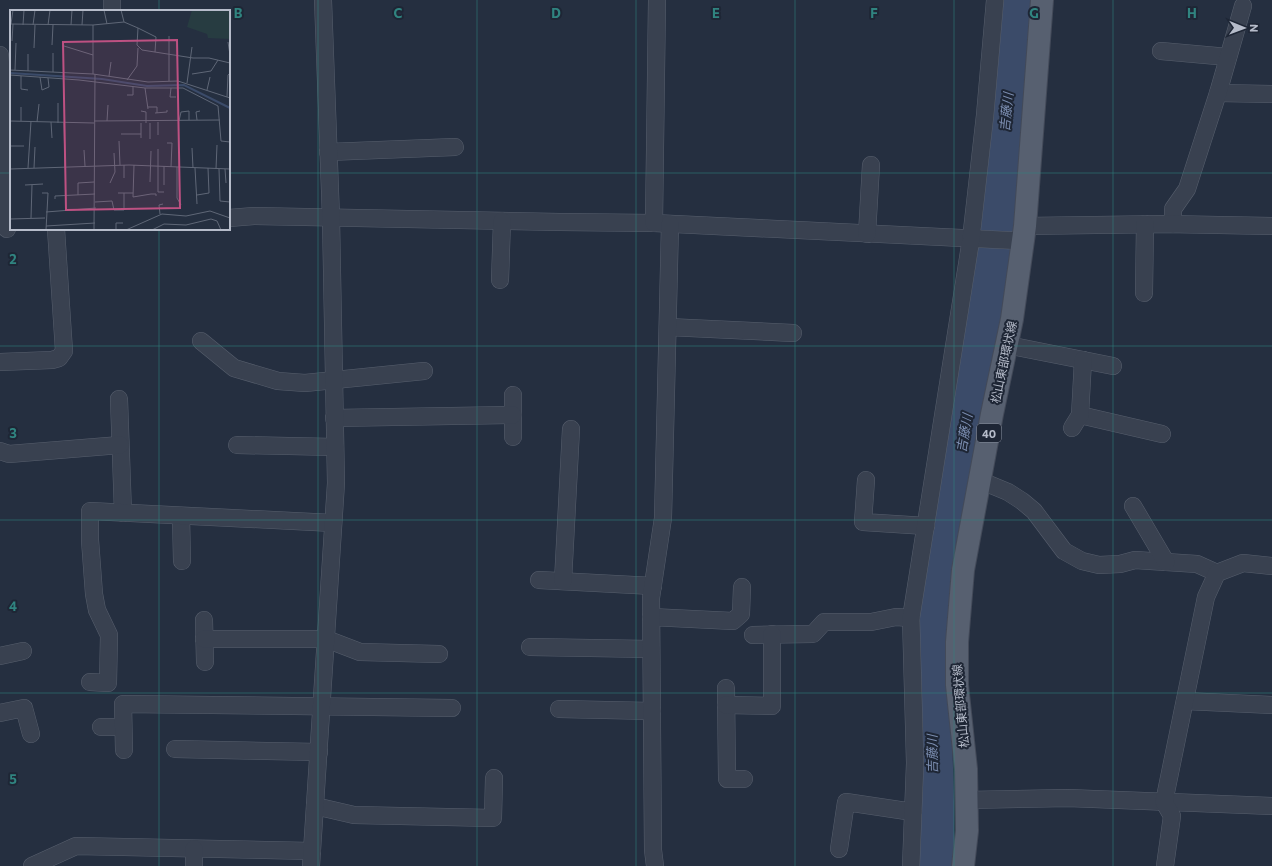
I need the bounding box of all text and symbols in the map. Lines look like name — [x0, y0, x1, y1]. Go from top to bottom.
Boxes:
text: B — [234, 5, 243, 21]
text: C — [394, 5, 403, 21]
text: D — [551, 5, 561, 21]
text: E — [712, 5, 720, 21]
text: F — [870, 5, 878, 21]
text: G — [1029, 5, 1039, 21]
text: H — [1187, 5, 1197, 21]
north arrow — [1224, 8, 1264, 48]
inset map — [10, 10, 230, 230]
text: N — [1248, 24, 1261, 32]
water label: 吉藤川 — [996, 90, 1016, 132]
text: 2 — [9, 251, 17, 267]
street label: 松山東部環状線 — [987, 319, 1019, 405]
water label: 吉藤川 — [953, 410, 976, 454]
road number: 40 — [977, 424, 1001, 442]
text: 3 — [9, 425, 17, 441]
text: 4 — [9, 598, 17, 614]
street label: 松山東部環状線 — [949, 664, 971, 748]
water label: 吉藤川 — [924, 732, 940, 774]
text: 5 — [9, 771, 17, 787]

